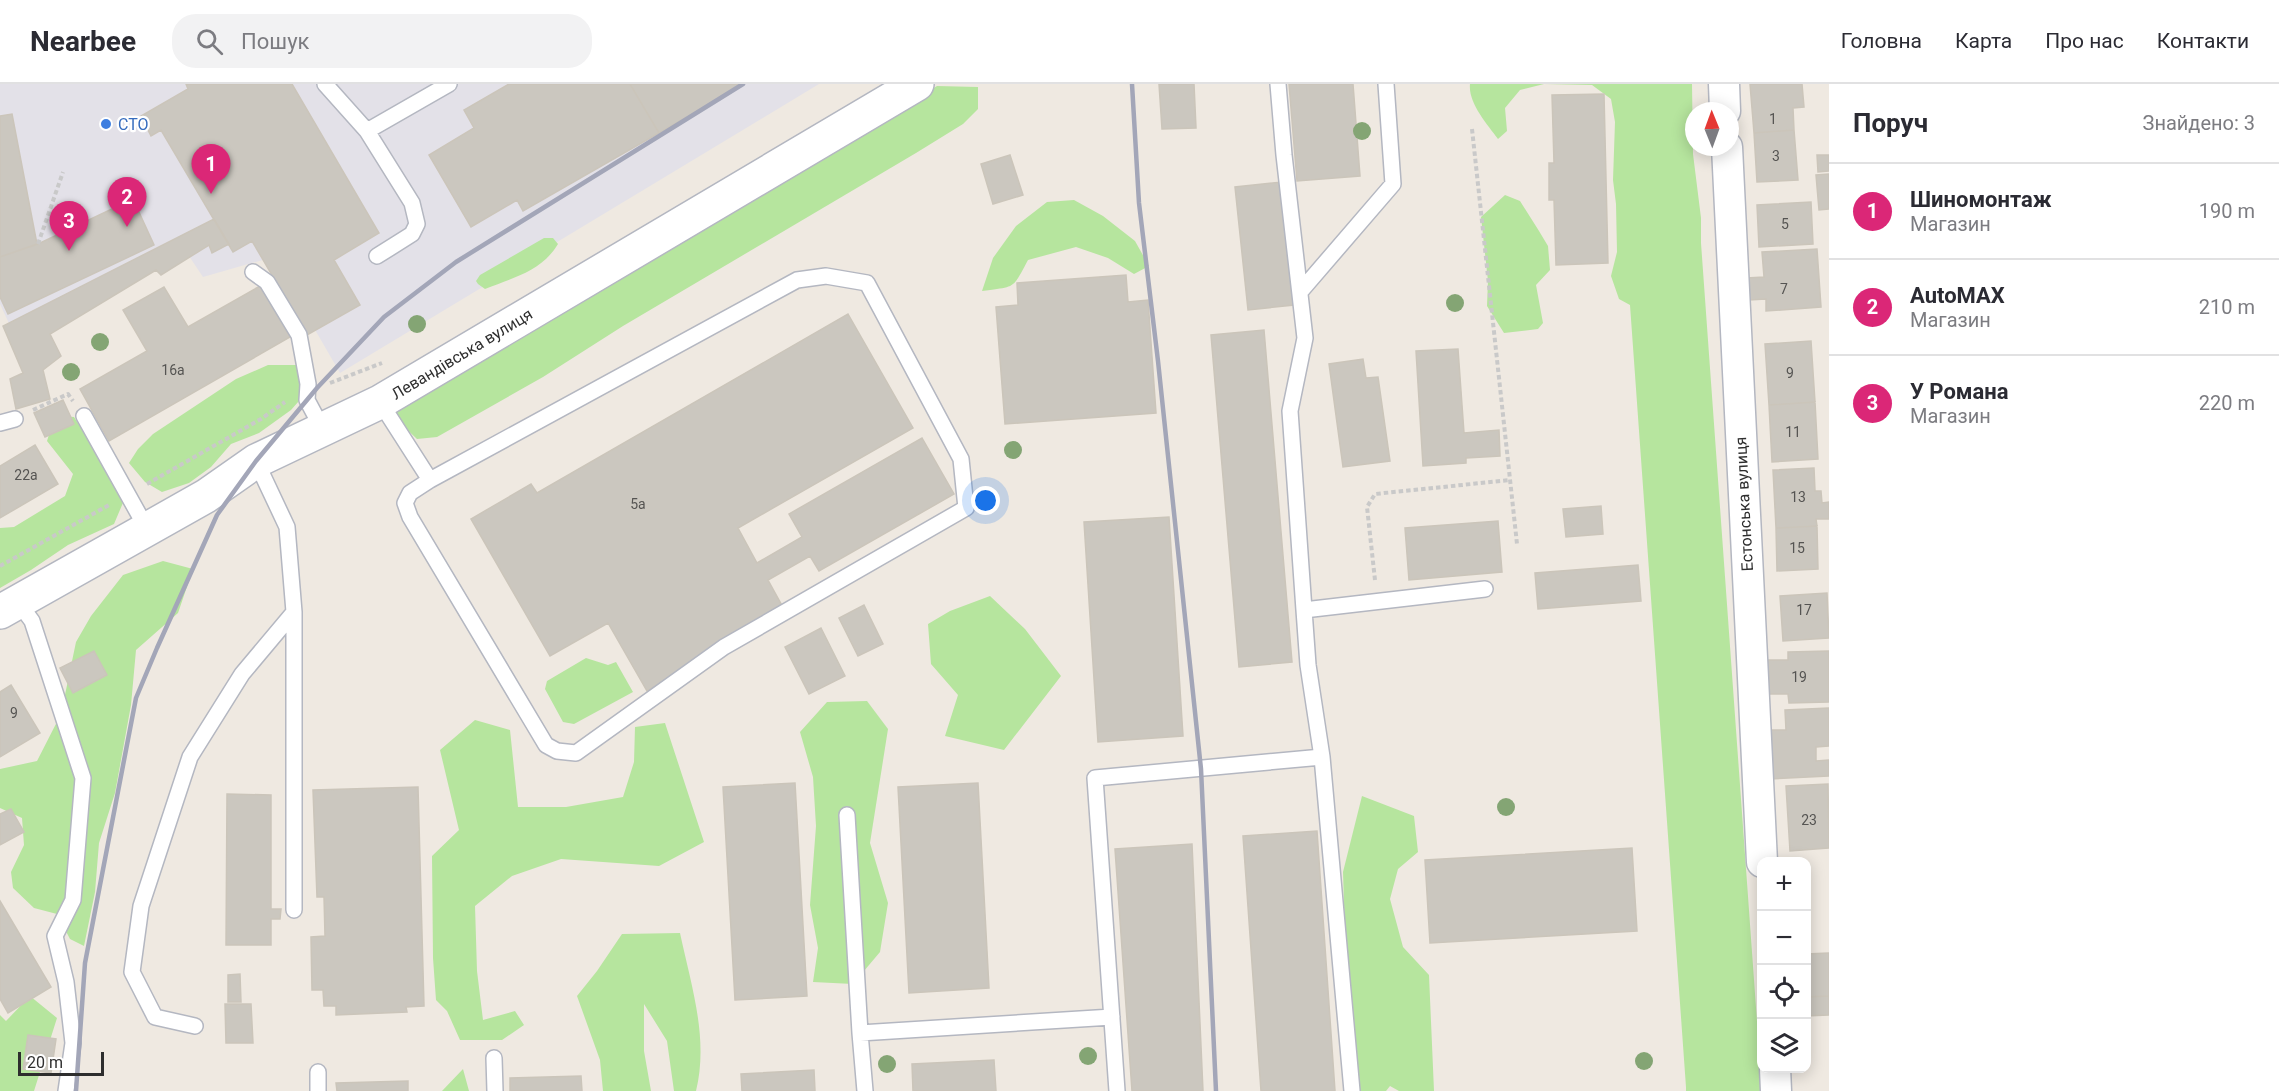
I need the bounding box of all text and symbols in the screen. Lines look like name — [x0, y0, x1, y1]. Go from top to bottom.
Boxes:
search box — [172, 14, 592, 68]
text: Nearbee — [30, 25, 136, 58]
icon: search — [193, 25, 226, 58]
text: Пошук — [241, 29, 309, 54]
text: Головна — [1841, 29, 1922, 53]
text: Карта — [1955, 29, 2012, 53]
text: Про нас — [2045, 29, 2124, 53]
text: Контакти — [2157, 29, 2249, 53]
north arrow — [1685, 102, 1739, 156]
text: Поруч — [1853, 108, 1928, 138]
house number: 1 — [1769, 111, 1777, 127]
text: Знайдено: 3 — [2143, 111, 2255, 135]
place label: СТО — [118, 115, 149, 134]
marker: СТО — [99, 117, 113, 131]
pin: 1 — [192, 144, 230, 194]
house number: 3 — [1772, 148, 1780, 164]
pin: 2 — [108, 178, 146, 227]
text: Шиномонтаж — [1910, 187, 2052, 212]
text: 1 — [1867, 199, 1878, 223]
text: 190 m — [2199, 199, 2255, 223]
pin: 3 — [50, 202, 88, 251]
text: Магазин — [1910, 212, 1991, 236]
house number: 5 — [1781, 216, 1789, 232]
house number: 7 — [1780, 281, 1788, 297]
text: AutoMAX — [1910, 283, 2005, 308]
text: 2 — [1867, 295, 1878, 319]
text: 210 m — [2199, 295, 2255, 319]
street label: Левандівська вулиця — [388, 304, 536, 404]
text: Магазин — [1910, 308, 1991, 332]
house number: 16а — [161, 362, 185, 378]
house number: 9 — [1786, 365, 1794, 381]
text: У Романа — [1910, 379, 2009, 404]
text: 3 — [1867, 391, 1878, 415]
text: 220 m — [2199, 391, 2255, 415]
text: Магазин — [1910, 404, 1991, 428]
house number: 11 — [1785, 424, 1801, 440]
street label: Естонська вулиця — [1731, 436, 1757, 572]
house number: 22а — [14, 467, 38, 483]
your location — [971, 486, 1000, 515]
house number: 13 — [1790, 489, 1806, 505]
house number: 5а — [630, 496, 646, 512]
house number: 15 — [1789, 540, 1805, 556]
house number: 17 — [1796, 602, 1812, 618]
house number: 19 — [1791, 669, 1807, 685]
house number: 9 — [10, 705, 18, 721]
house number: 23 — [1801, 812, 1817, 828]
map controls — [1757, 857, 1811, 1073]
button: + — [1757, 857, 1811, 911]
button: − — [1757, 911, 1811, 965]
button: locate — [1757, 965, 1811, 1019]
button: layers — [1757, 1019, 1811, 1073]
scale bar — [18, 1049, 104, 1076]
text: 20 m — [27, 1053, 63, 1072]

